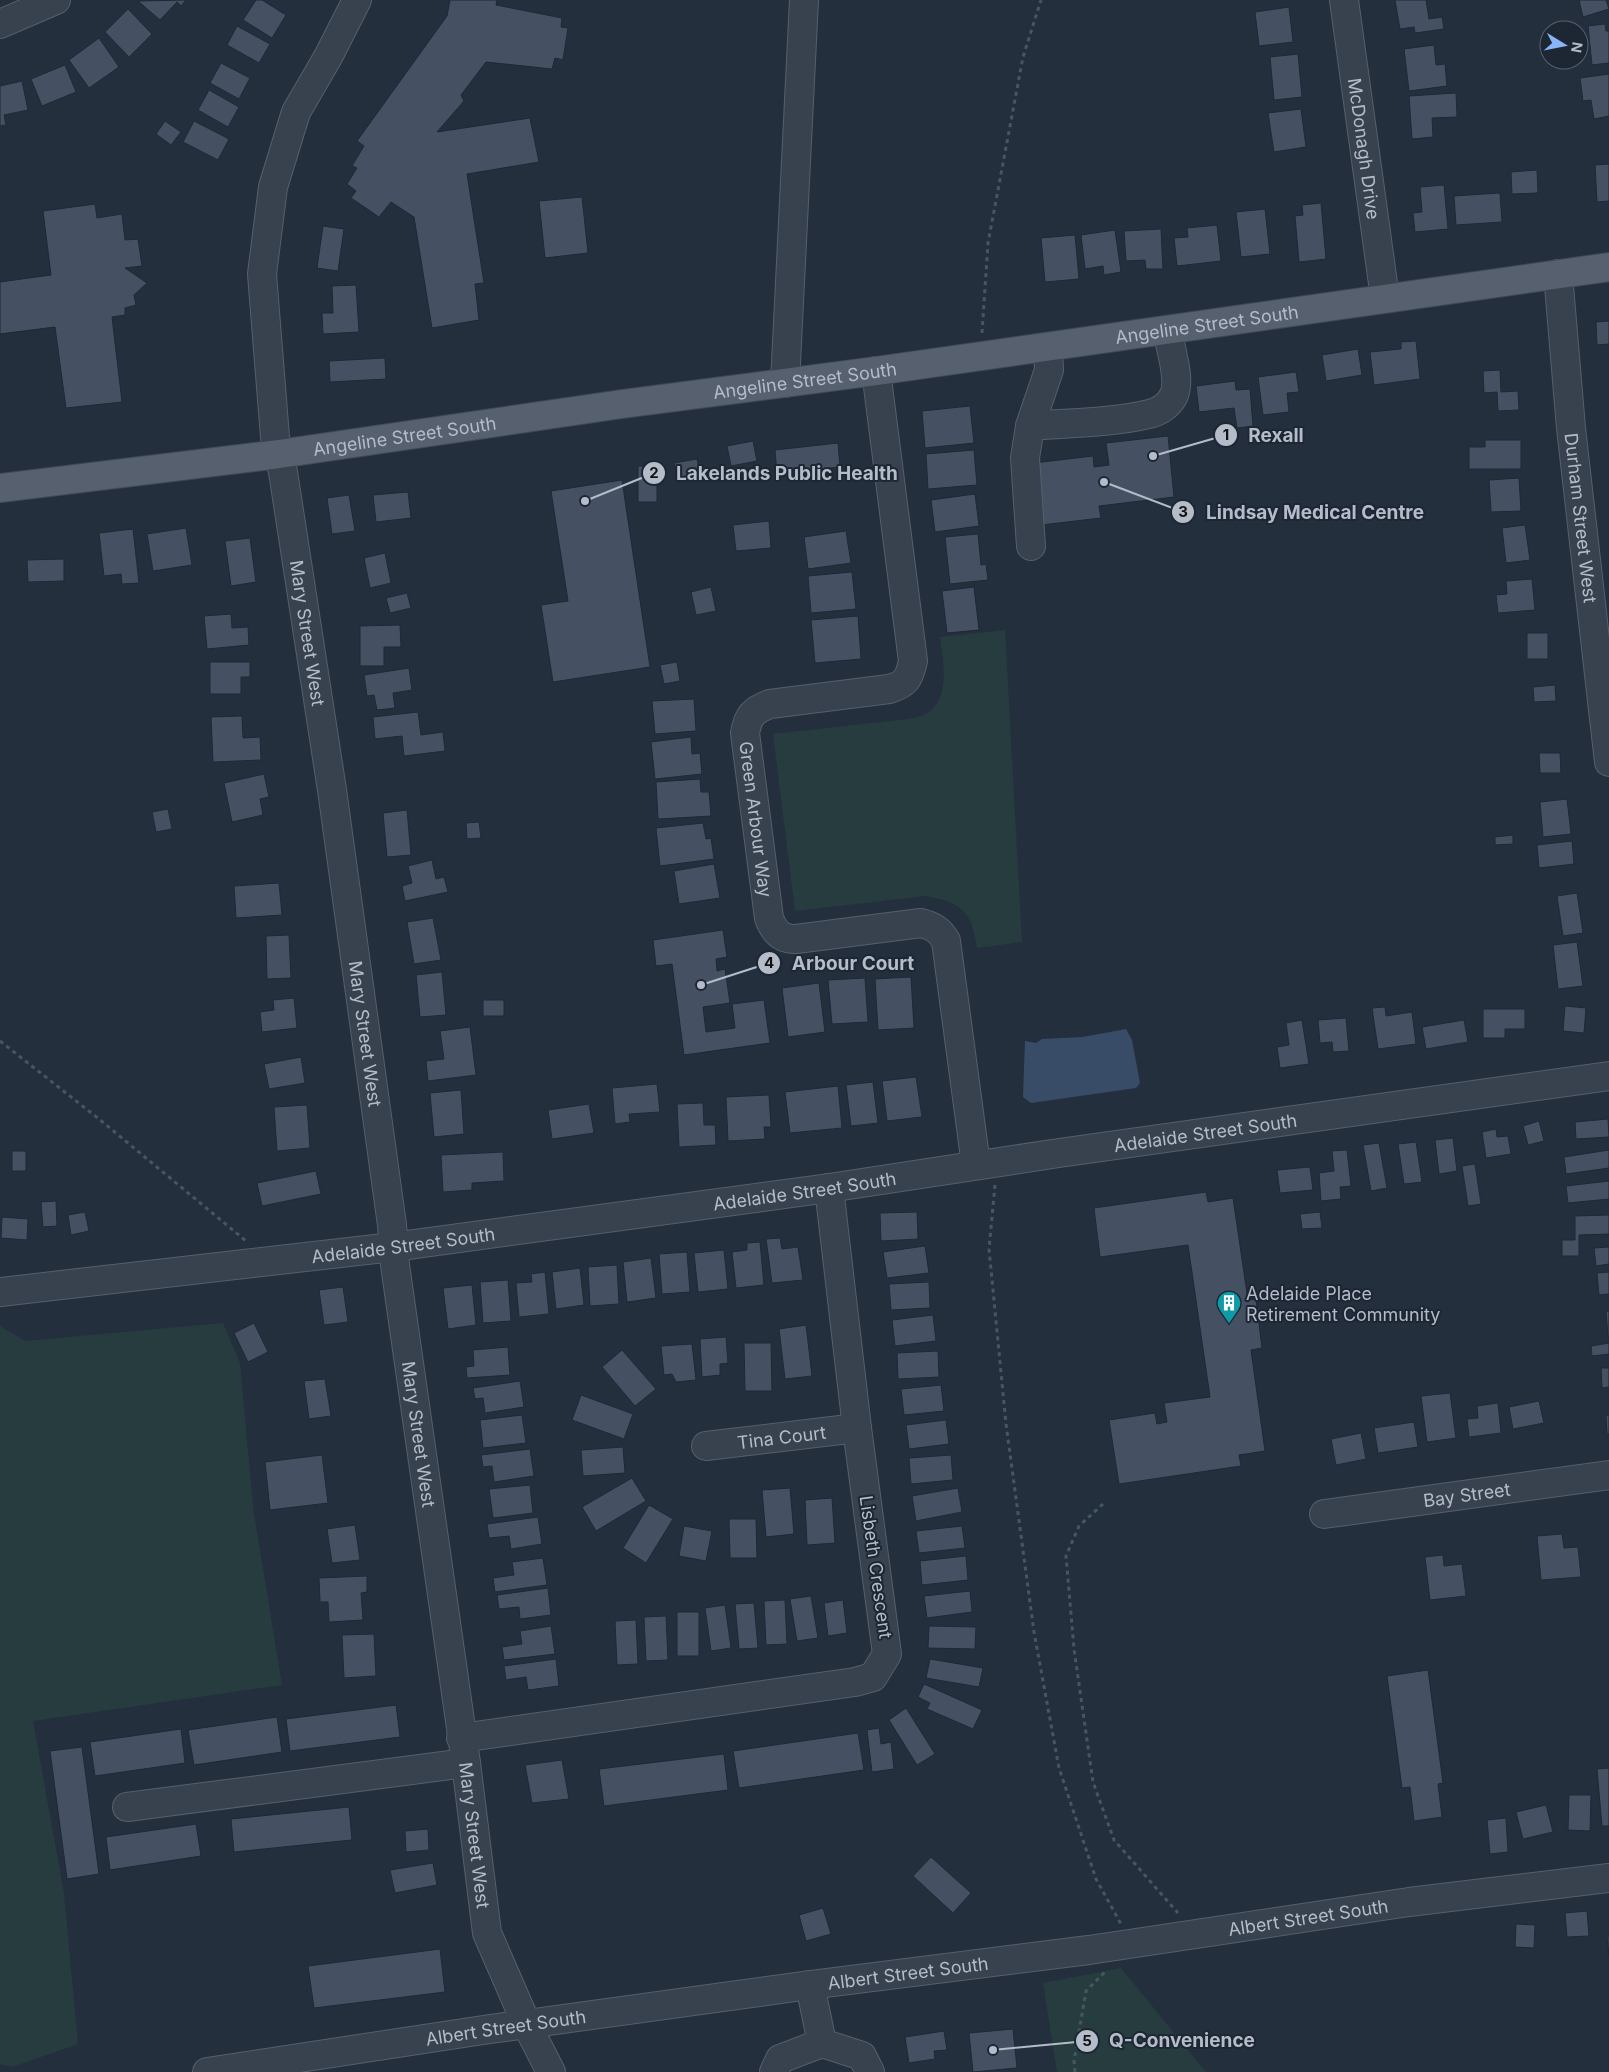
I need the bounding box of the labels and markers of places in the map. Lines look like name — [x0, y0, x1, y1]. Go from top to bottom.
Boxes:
callout: Rexall — [1214, 418, 1314, 452]
callout: Lakelands Public Health — [641, 456, 908, 490]
callout: Lindsay Medical Centre — [1171, 495, 1434, 529]
callout: Arbour Court — [756, 946, 924, 980]
place label: Adelaide Place Retirement Community — [1246, 1283, 1440, 1325]
building icon: Adelaide Place Retirement Community — [1216, 1290, 1242, 1324]
callout: Q-Convenience — [1074, 2024, 1265, 2058]

